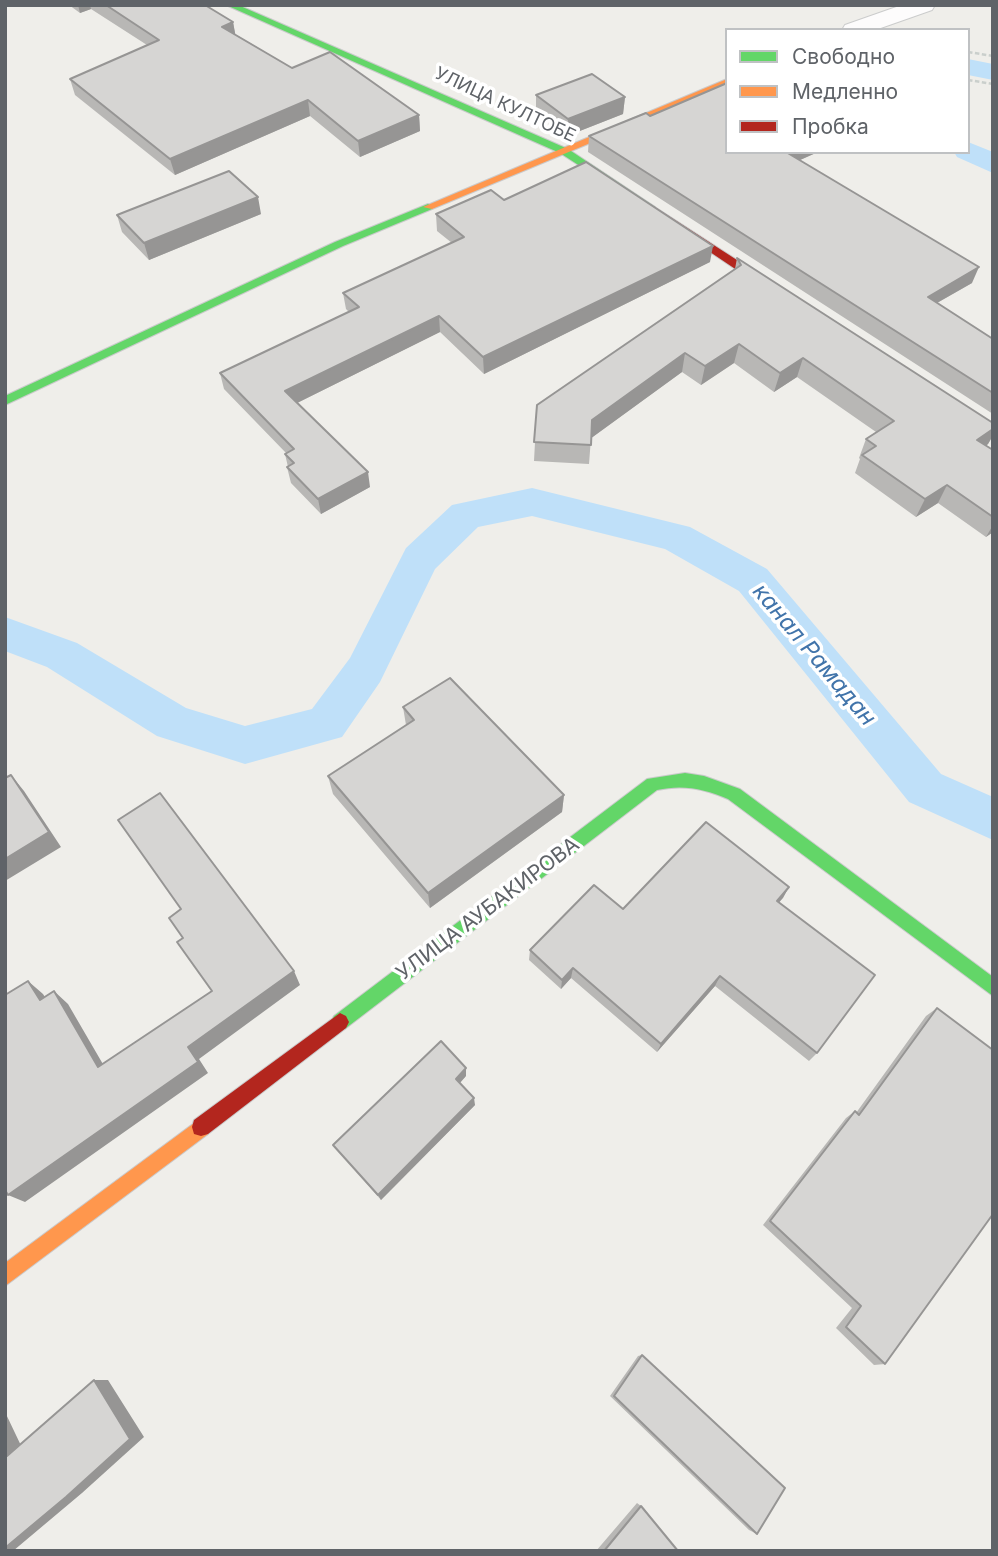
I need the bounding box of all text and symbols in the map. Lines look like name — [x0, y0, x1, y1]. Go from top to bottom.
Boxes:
legend — [725, 28, 970, 154]
text: Свободно — [792, 44, 895, 69]
street label: УЛИЦА КУЛТОБЕ — [431, 63, 579, 147]
text: Медленно — [792, 79, 898, 104]
text: Пробка — [792, 114, 869, 139]
water label: канал Рамадан — [747, 578, 881, 732]
street label: УЛИЦА АУБАКИРОВА — [392, 832, 584, 986]

